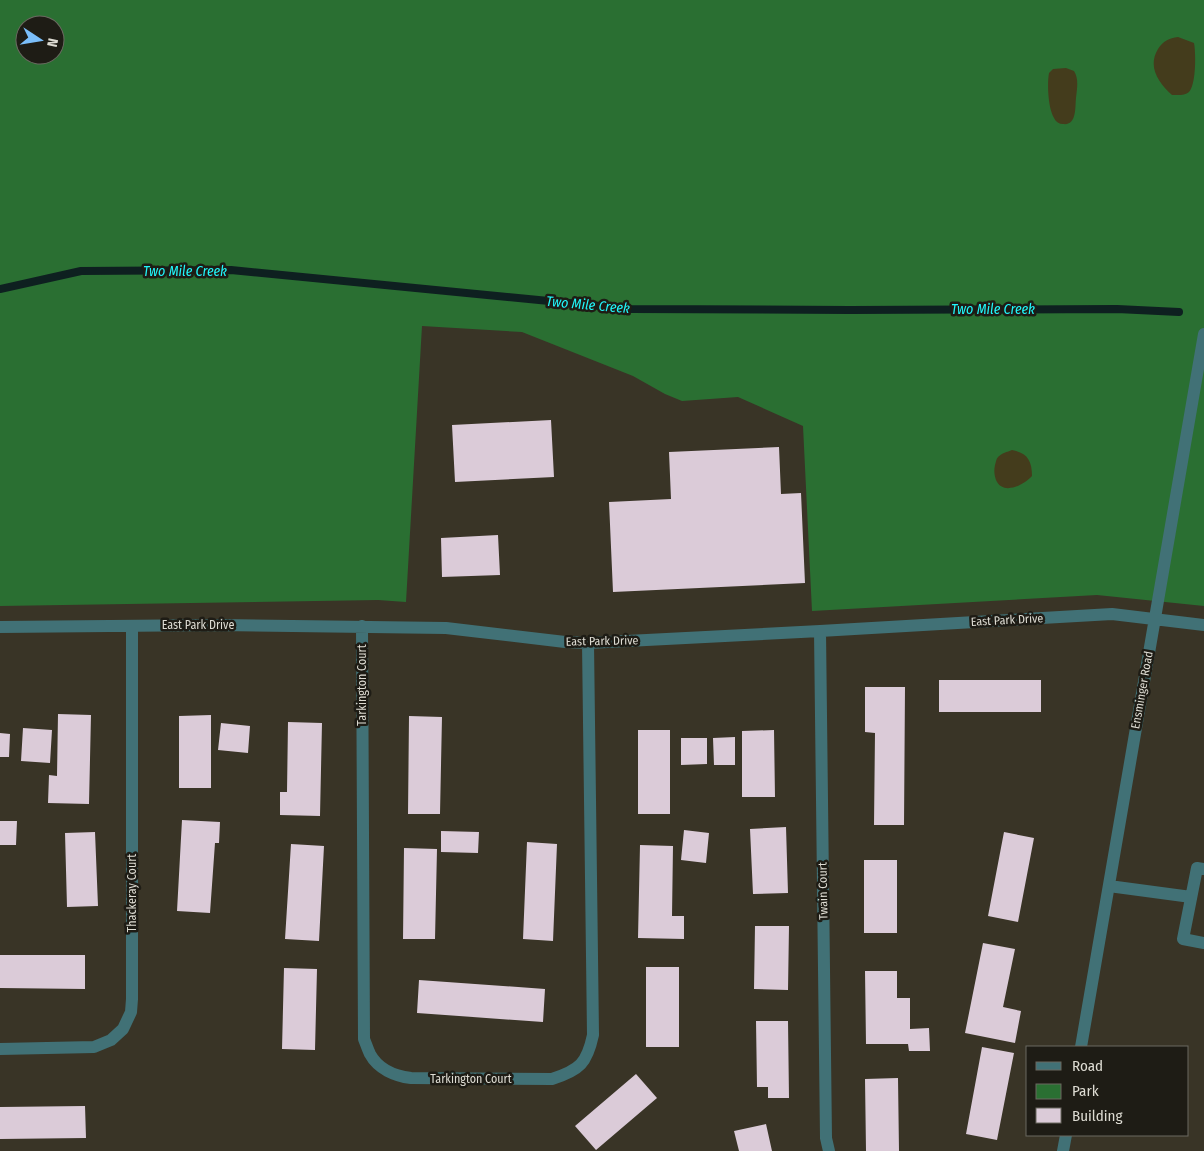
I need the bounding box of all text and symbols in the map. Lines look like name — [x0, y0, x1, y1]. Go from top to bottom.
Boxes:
north arrow — [15, 15, 65, 65]
text: N — [43, 37, 61, 48]
water label: Two Mile Creek — [143, 263, 227, 280]
water label: Two Mile Creek — [545, 293, 631, 317]
water label: Two Mile Creek — [951, 301, 1035, 318]
street label: East Park Drive — [970, 611, 1044, 629]
street label: East Park Drive — [162, 618, 234, 632]
street label: East Park Drive — [566, 633, 639, 649]
street label: Tarkington Court — [355, 644, 369, 726]
street label: Ensminger Road — [1128, 650, 1156, 730]
street label: Thackeray Court — [125, 854, 139, 932]
street label: Twain Court — [815, 862, 831, 920]
legend — [1026, 1046, 1189, 1136]
text: Road — [1072, 1057, 1103, 1075]
street label: Tarkington Court — [430, 1072, 512, 1086]
text: Park — [1072, 1082, 1099, 1100]
text: Building — [1072, 1107, 1123, 1125]

